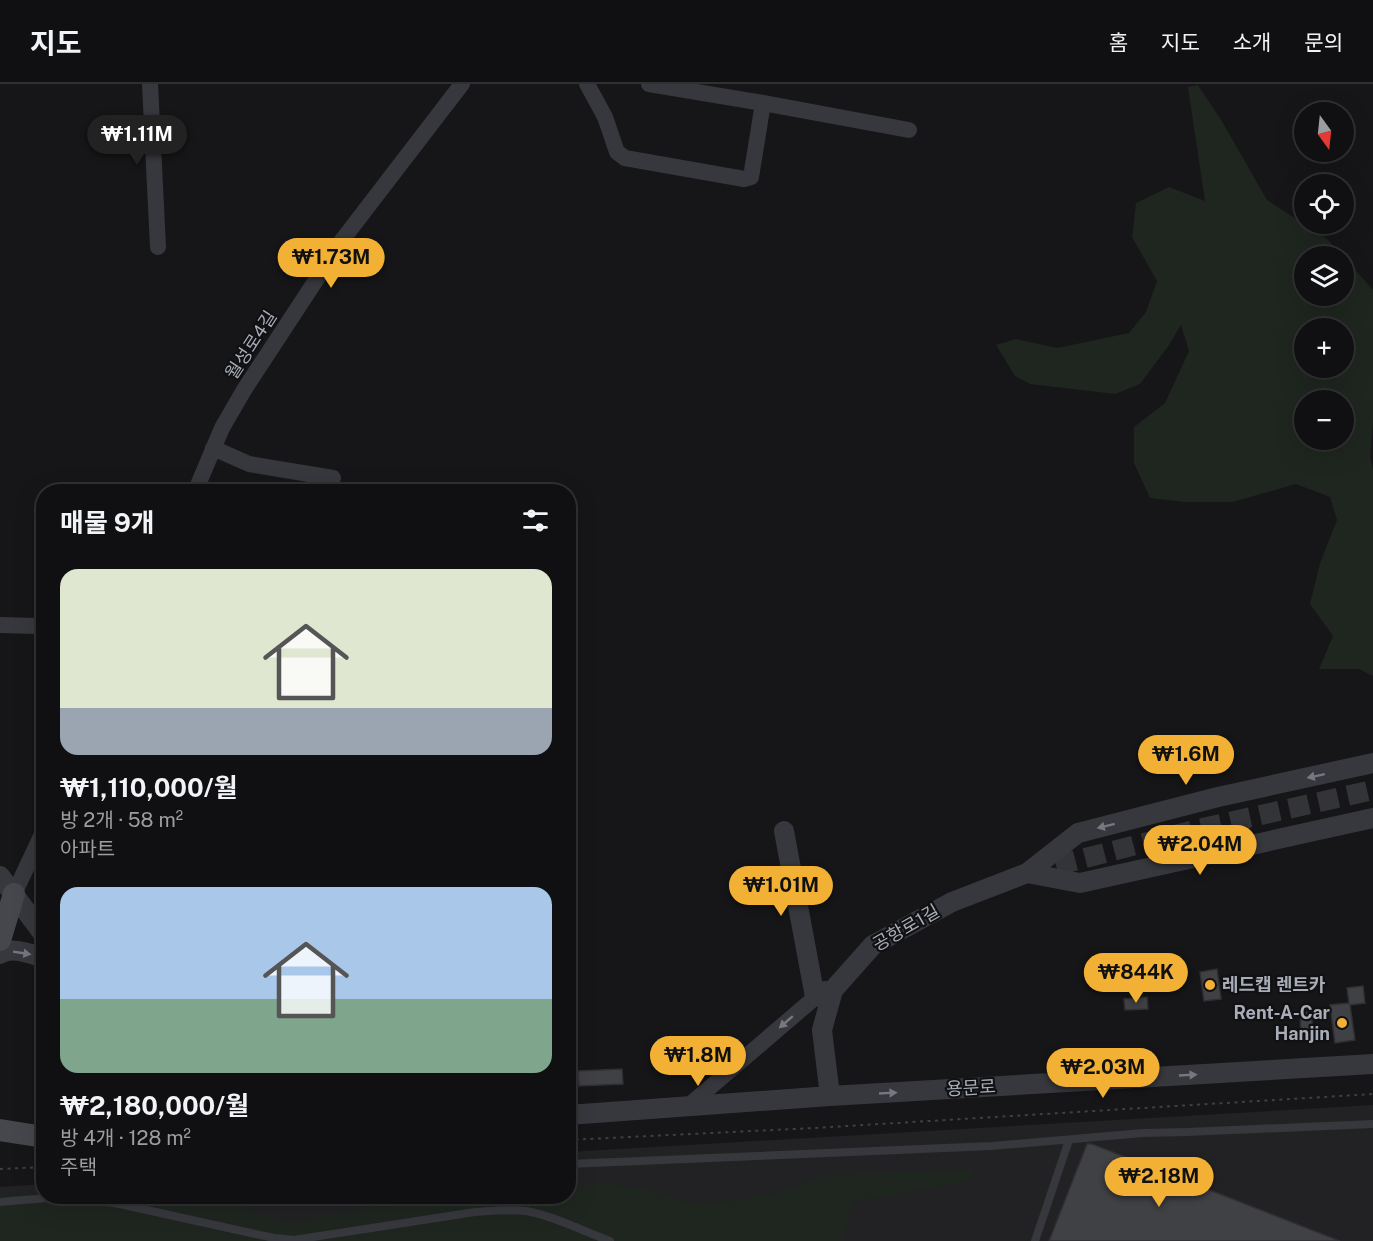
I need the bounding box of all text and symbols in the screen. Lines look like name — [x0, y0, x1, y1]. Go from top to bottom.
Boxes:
text: 지도 — [30, 26, 82, 59]
text: 홈 — [1109, 30, 1128, 55]
text: 지도 — [1161, 30, 1200, 55]
text: 소개 — [1233, 30, 1271, 55]
text: 문의 — [1304, 30, 1343, 55]
north arrow — [1294, 102, 1354, 162]
map controls — [1294, 102, 1354, 450]
pin: ₩1.11M — [88, 115, 186, 166]
text: ₩1.11M — [101, 122, 173, 146]
button: locate — [1294, 174, 1354, 234]
pin: ₩1.73M — [282, 238, 380, 289]
text: ₩1.73M — [292, 245, 370, 269]
button: layers — [1294, 246, 1354, 306]
street label: 월성로4길 — [221, 306, 281, 383]
button: + — [1294, 318, 1354, 378]
button: − — [1294, 390, 1354, 450]
icon: filters — [519, 504, 552, 537]
text: 매물 9개 — [60, 507, 155, 538]
icon: home — [252, 608, 360, 716]
pin: ₩1.6M — [1144, 735, 1228, 786]
text: ₩1.6M — [1152, 742, 1220, 766]
text: ₩1,110,000/월 — [60, 772, 238, 803]
one-way arrow — [1306, 772, 1325, 781]
text: 방 2개 · 58 m² — [60, 808, 183, 832]
one-way arrow — [1097, 822, 1115, 832]
pin: ₩2.04M — [1151, 825, 1249, 876]
text: ₩2.04M — [1158, 832, 1242, 856]
text: 아파트 — [60, 837, 115, 861]
pin: ₩1.01M — [732, 866, 830, 917]
text: ₩1.01M — [743, 873, 819, 897]
street label: 공항로1길 — [869, 900, 943, 955]
icon: home — [252, 926, 360, 1034]
one-way arrow — [12, 948, 31, 957]
pin: ₩844K — [1094, 953, 1178, 1004]
text: ₩844K — [1098, 960, 1174, 984]
place label: 레드캡 렌트카 — [1222, 974, 1326, 995]
marker: 레드캡 렌트카 — [1203, 978, 1217, 992]
place label: Rent-A-Car Hanjin — [1233, 1002, 1331, 1044]
one-way arrow — [779, 1015, 794, 1028]
marker: Rent-A-Car Hanjin — [1335, 1016, 1349, 1030]
pin: ₩1.8M — [656, 1036, 740, 1087]
text: ₩1.8M — [664, 1043, 732, 1067]
pin: ₩2.03M — [1054, 1048, 1152, 1099]
text: ₩2.03M — [1061, 1055, 1145, 1079]
one-way arrow — [1178, 1070, 1197, 1079]
street label: 용문로 — [946, 1076, 996, 1099]
one-way arrow — [879, 1088, 898, 1097]
text: ₩2,180,000/월 — [60, 1090, 249, 1121]
text: 방 4개 · 128 m² — [60, 1126, 191, 1150]
text: 주택 — [60, 1155, 97, 1179]
pin: ₩2.18M — [1110, 1157, 1208, 1208]
text: ₩2.18M — [1119, 1164, 1199, 1188]

